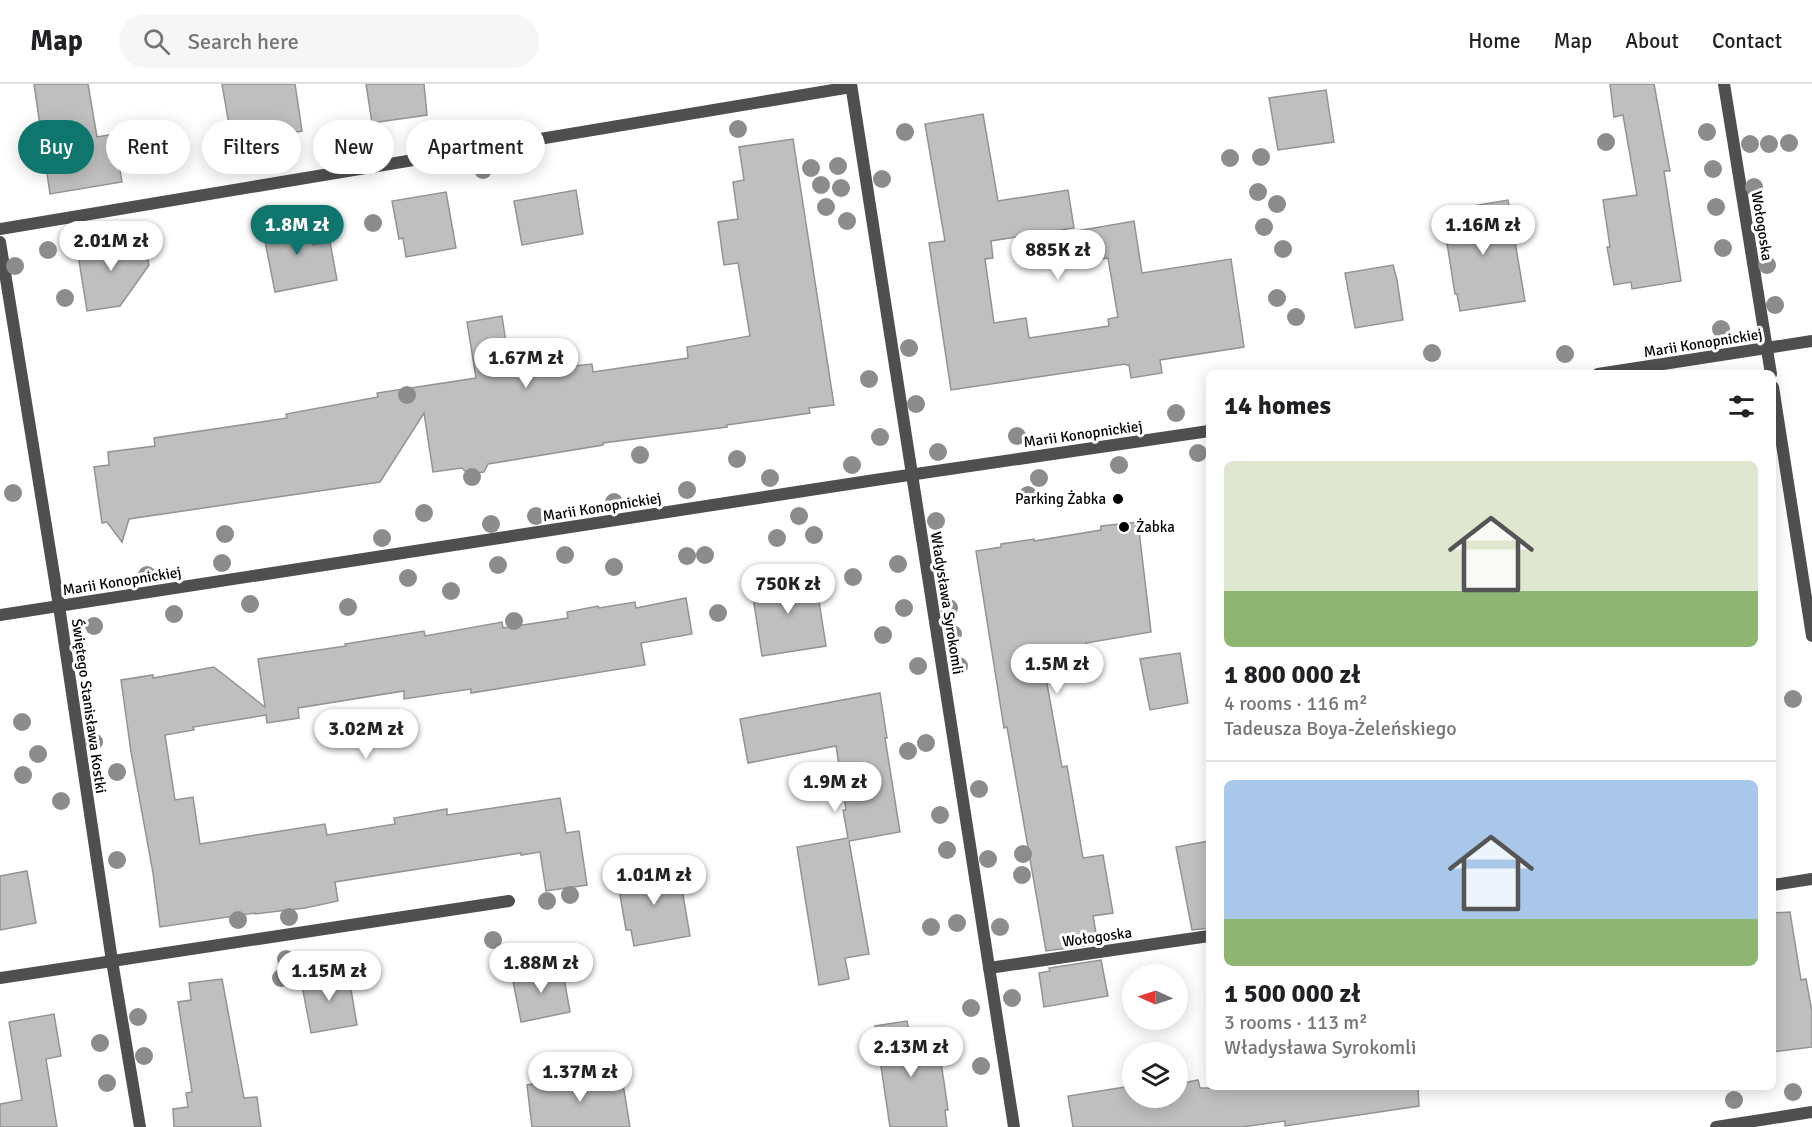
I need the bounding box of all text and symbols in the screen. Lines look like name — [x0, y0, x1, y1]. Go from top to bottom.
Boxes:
search box — [119, 14, 539, 68]
text: Map — [30, 24, 83, 58]
icon: search — [140, 25, 173, 58]
text: Search here — [188, 28, 299, 55]
text: Home — [1468, 28, 1521, 54]
text: Map — [1554, 28, 1592, 54]
text: About — [1625, 28, 1679, 54]
text: Contact — [1712, 28, 1782, 54]
chip: Buy — [18, 120, 94, 174]
chip: Rent — [106, 120, 190, 174]
chip: Filters — [202, 120, 301, 174]
chip: New — [313, 120, 394, 174]
chip: Apartment — [406, 120, 545, 174]
street label: Wołogoska — [1748, 190, 1776, 262]
pin: 1.8M zł — [242, 205, 352, 256]
pin: 1.16M zł — [1421, 205, 1545, 256]
text: 1.8M zł — [265, 212, 329, 237]
text: 1.16M zł — [1445, 212, 1521, 237]
pin: 2.01M zł — [49, 221, 173, 272]
text: 2.01M zł — [73, 228, 149, 253]
pin: 885K zł — [1003, 230, 1113, 281]
text: 885K zł — [1025, 237, 1091, 262]
street label: Marii Konopnickiej — [1642, 325, 1764, 361]
pin: 1.67M zł — [464, 338, 588, 389]
text: 1.67M zł — [488, 345, 564, 370]
text: 14 homes — [1224, 390, 1331, 422]
icon: filters — [1725, 390, 1758, 423]
street label: Marii Konopnickiej — [1022, 417, 1144, 451]
street label: Marii Konopnickiej — [541, 489, 663, 525]
place label: Parking Żabka — [1015, 490, 1106, 508]
marker: Parking Żabka — [1111, 492, 1125, 506]
icon: home — [1437, 500, 1545, 608]
place label: Żabka — [1136, 518, 1175, 536]
marker: Żabka — [1117, 520, 1131, 534]
street label: Władysława Syrokomli — [927, 530, 967, 676]
street label: Marii Konopnickiej — [61, 563, 183, 599]
pin: 750K zł — [733, 564, 843, 615]
text: 750K zł — [755, 571, 821, 596]
street label: Świętego Stanisława Kostki — [68, 617, 111, 794]
pin: 1.5M zł — [1002, 644, 1112, 695]
text: 1.5M zł — [1025, 651, 1089, 676]
text: 1 800 000 zł — [1224, 659, 1361, 691]
text: 4 rooms · 116 m² — [1224, 691, 1368, 716]
pin: 3.02M zł — [304, 709, 428, 760]
text: 3.02M zł — [328, 716, 404, 741]
text: Tadeusza Boya-Żeleńskiego — [1224, 716, 1457, 741]
pin: 1.9M zł — [780, 762, 890, 813]
text: 1.9M zł — [803, 769, 867, 794]
icon: home — [1437, 819, 1545, 927]
pin: 1.01M zł — [592, 855, 716, 906]
text: 1.01M zł — [616, 862, 692, 887]
street label: Wołogoska — [1061, 923, 1133, 951]
pin: 1.88M zł — [479, 943, 603, 994]
text: 1.88M zł — [503, 950, 579, 975]
pin: 1.15M zł — [267, 951, 391, 1002]
text: 1.15M zł — [291, 958, 367, 983]
north arrow — [1122, 964, 1188, 1030]
map controls — [1122, 964, 1188, 1108]
text: 1 500 000 zł — [1224, 978, 1361, 1010]
text: 3 rooms · 113 m² — [1224, 1010, 1368, 1035]
pin: 2.13M zł — [849, 1027, 973, 1078]
text: 2.13M zł — [873, 1034, 949, 1059]
text: Władysława Syrokomli — [1224, 1035, 1416, 1060]
button: layers — [1122, 1042, 1188, 1108]
pin: 1.37M zł — [518, 1052, 642, 1103]
text: 1.37M zł — [542, 1059, 618, 1084]

